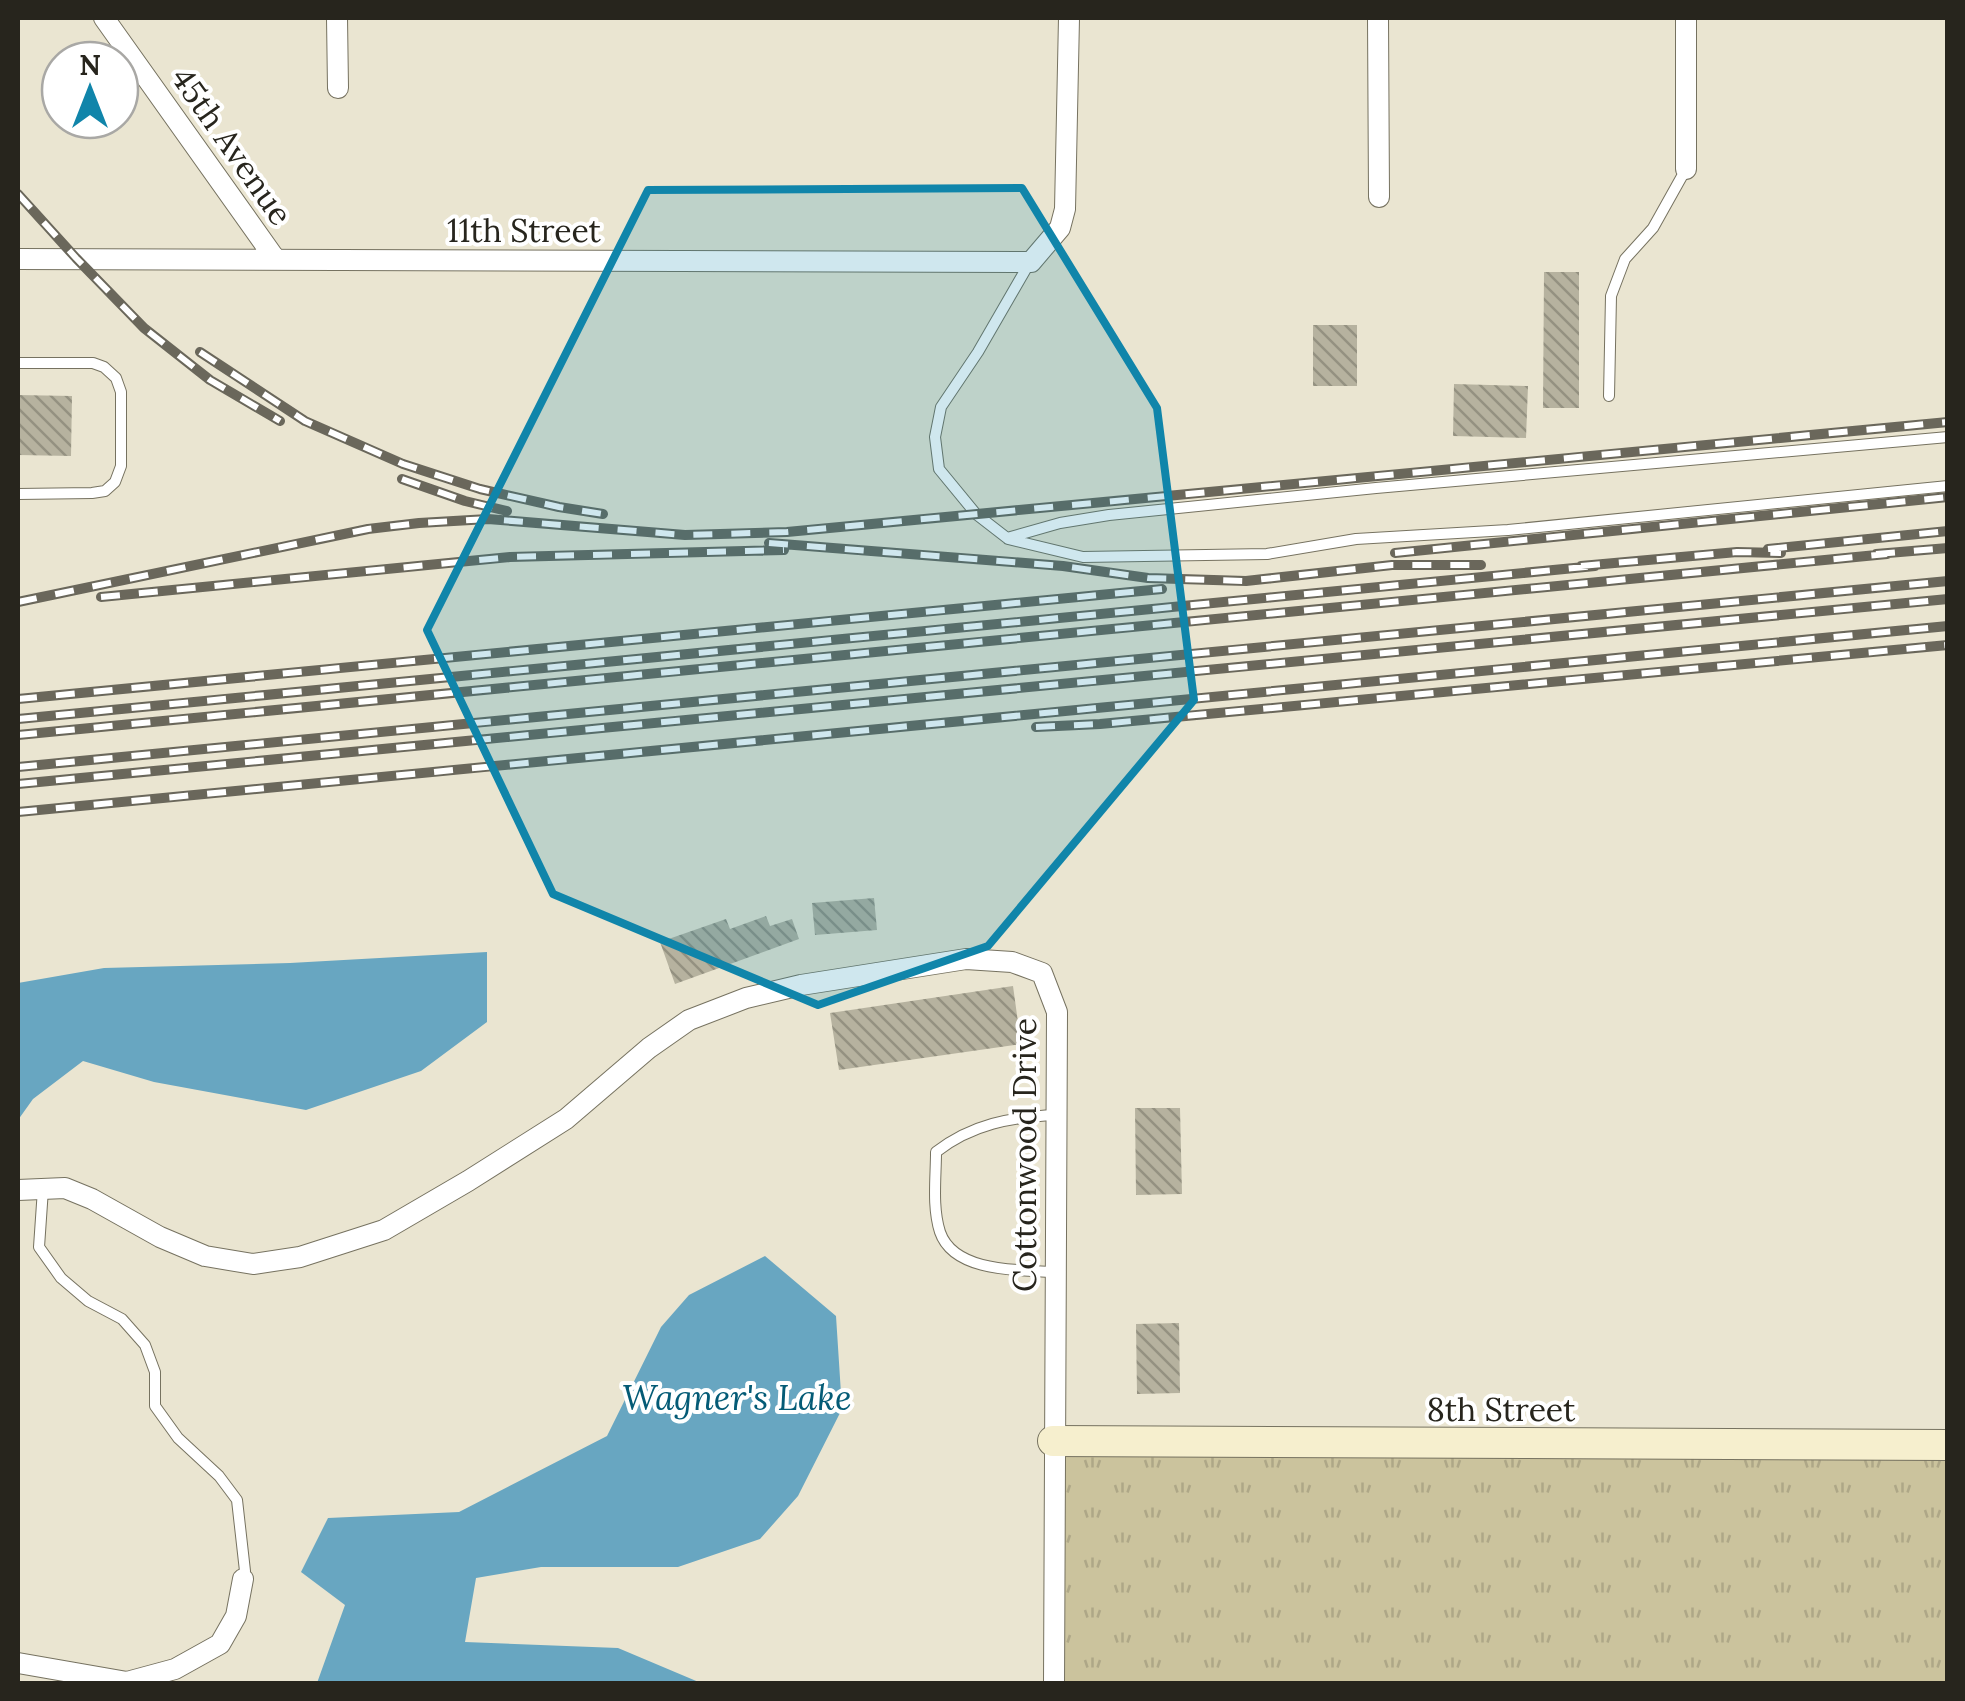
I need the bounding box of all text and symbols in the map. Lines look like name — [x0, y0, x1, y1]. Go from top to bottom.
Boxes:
north arrow — [40, 40, 140, 140]
text: N — [79, 47, 101, 83]
street label: 45th Avenue — [163, 59, 301, 233]
street label: 11th Street — [447, 210, 602, 251]
street label: Cottonwood Drive — [1004, 1018, 1045, 1292]
water label: Wagner's Lake — [622, 1375, 852, 1420]
street label: 8th Street — [1427, 1389, 1576, 1430]

